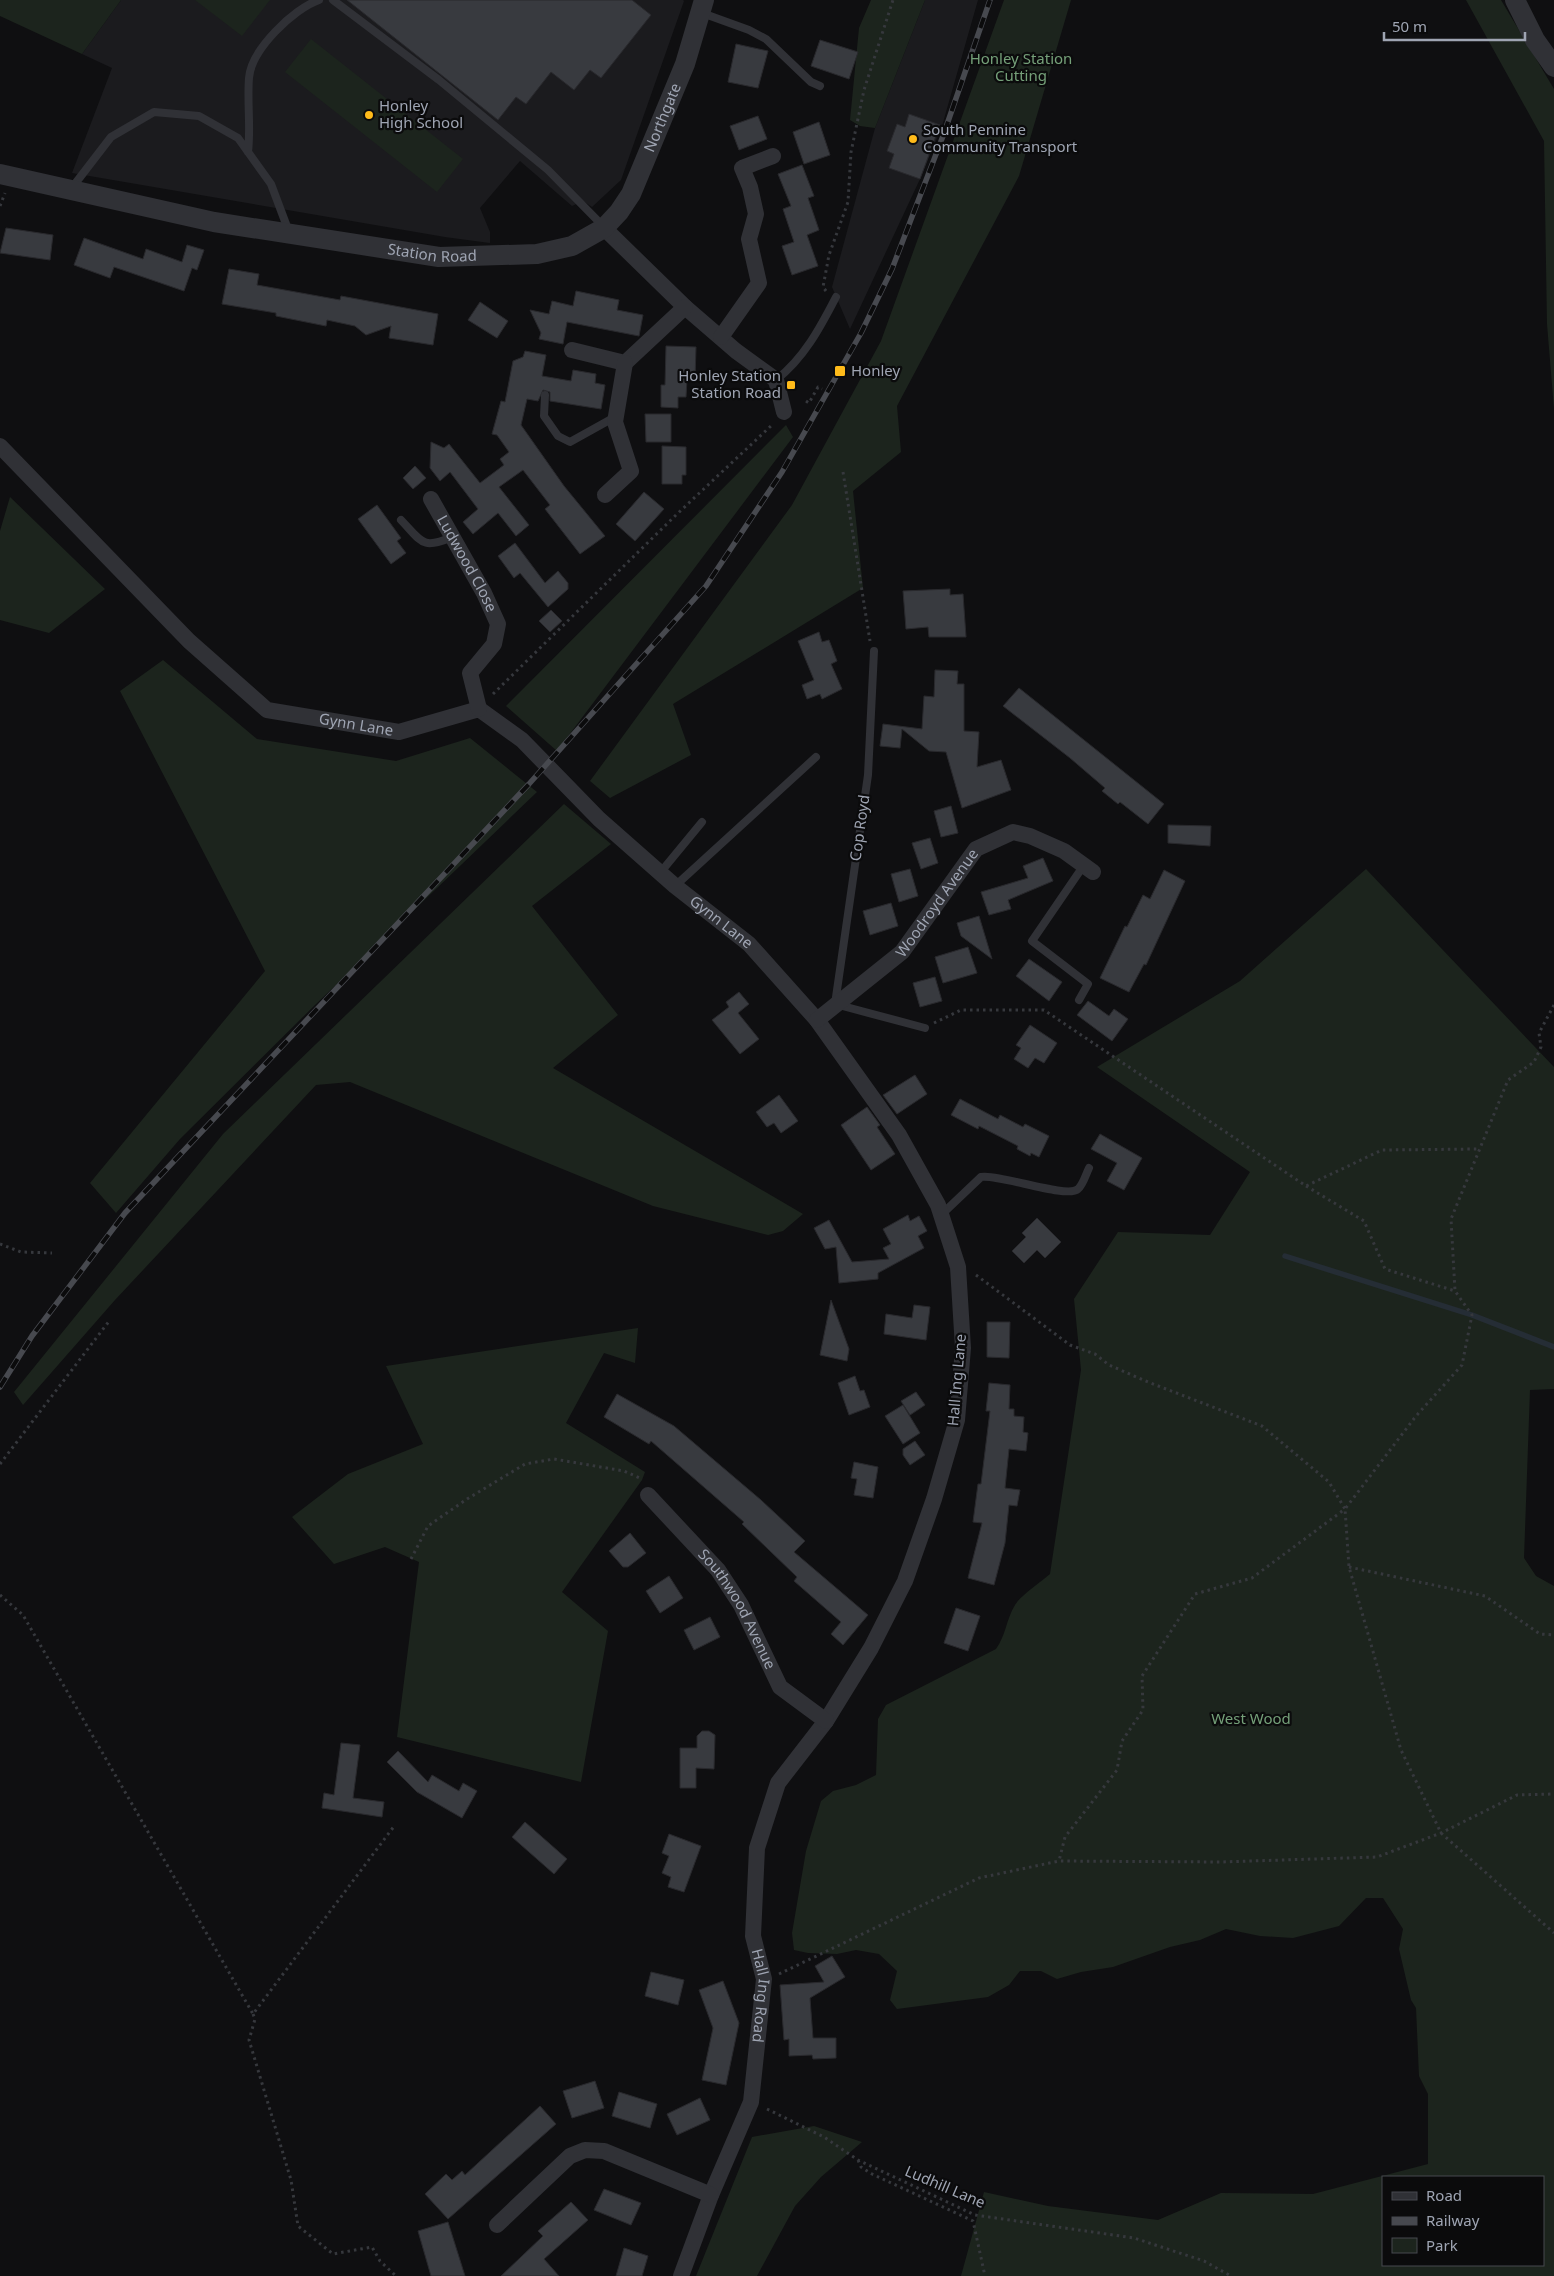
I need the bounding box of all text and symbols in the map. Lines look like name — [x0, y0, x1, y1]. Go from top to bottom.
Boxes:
scale bar — [1384, 10, 1525, 42]
text: 50 m — [1392, 16, 1427, 36]
park label: Honley Station Cutting — [970, 48, 1072, 85]
street label: Northgate — [639, 80, 685, 155]
place label: Honley High School — [379, 95, 463, 132]
marker: Honley High School — [363, 109, 375, 121]
place label: South Pennine Community Transport — [923, 119, 1078, 156]
marker: South Pennine Community Transport — [907, 133, 919, 145]
street label: Station Road — [386, 238, 477, 266]
place label: Honley — [851, 360, 900, 380]
marker: Honley — [833, 364, 847, 378]
place label: Honley Station Station Road — [678, 365, 781, 402]
marker: Honley Station Station Road — [785, 379, 797, 391]
street label: Ludwood Close — [433, 511, 502, 615]
street label: Gynn Lane — [318, 708, 395, 740]
street label: Cop Royd — [844, 793, 874, 862]
street label: Woodroyd Avenue — [890, 844, 982, 961]
street label: Gynn Lane — [686, 890, 757, 952]
street label: Hall Ing Lane — [942, 1333, 970, 1427]
street label: Southwood Avenue — [694, 1544, 781, 1672]
park label: West Wood — [1211, 1708, 1291, 1728]
street label: Hall Ing Road — [748, 1946, 775, 2044]
street label: Ludhill Lane — [902, 2160, 988, 2212]
legend — [1382, 2176, 1544, 2266]
text: Road — [1426, 2185, 1462, 2205]
text: Railway — [1426, 2210, 1480, 2230]
text: Park — [1426, 2235, 1458, 2255]

